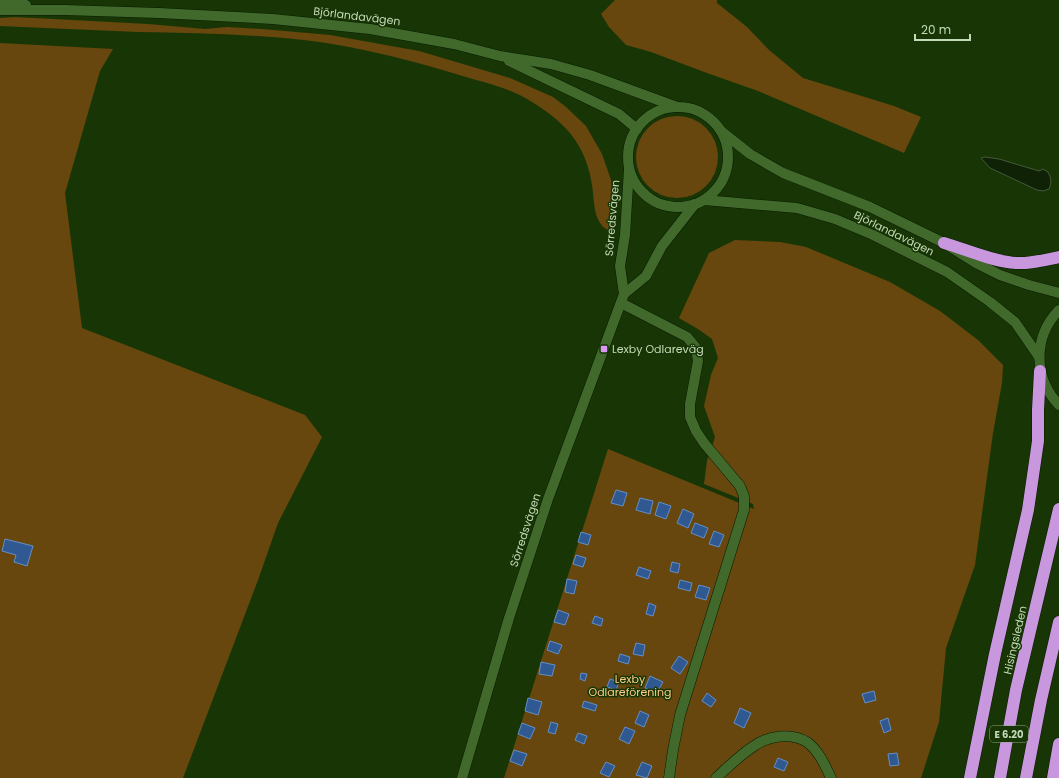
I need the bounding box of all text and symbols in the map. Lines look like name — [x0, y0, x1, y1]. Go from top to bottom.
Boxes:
street label: Björlandavägen — [313, 3, 401, 29]
scale bar — [915, 16, 970, 42]
text: 20 m — [921, 21, 951, 38]
street label: Sörredsvägen — [601, 179, 623, 257]
street label: Björlandavägen — [851, 207, 937, 259]
place label: Lexby Odlareväg — [612, 341, 704, 357]
marker: Lexby Odlareväg — [599, 344, 609, 354]
street label: Sörredsvägen — [506, 491, 544, 569]
street label: Hisingsleden — [999, 604, 1031, 676]
park label: Lexby Odlareförening — [589, 671, 671, 700]
road number: E 6.20 — [990, 726, 1028, 742]

